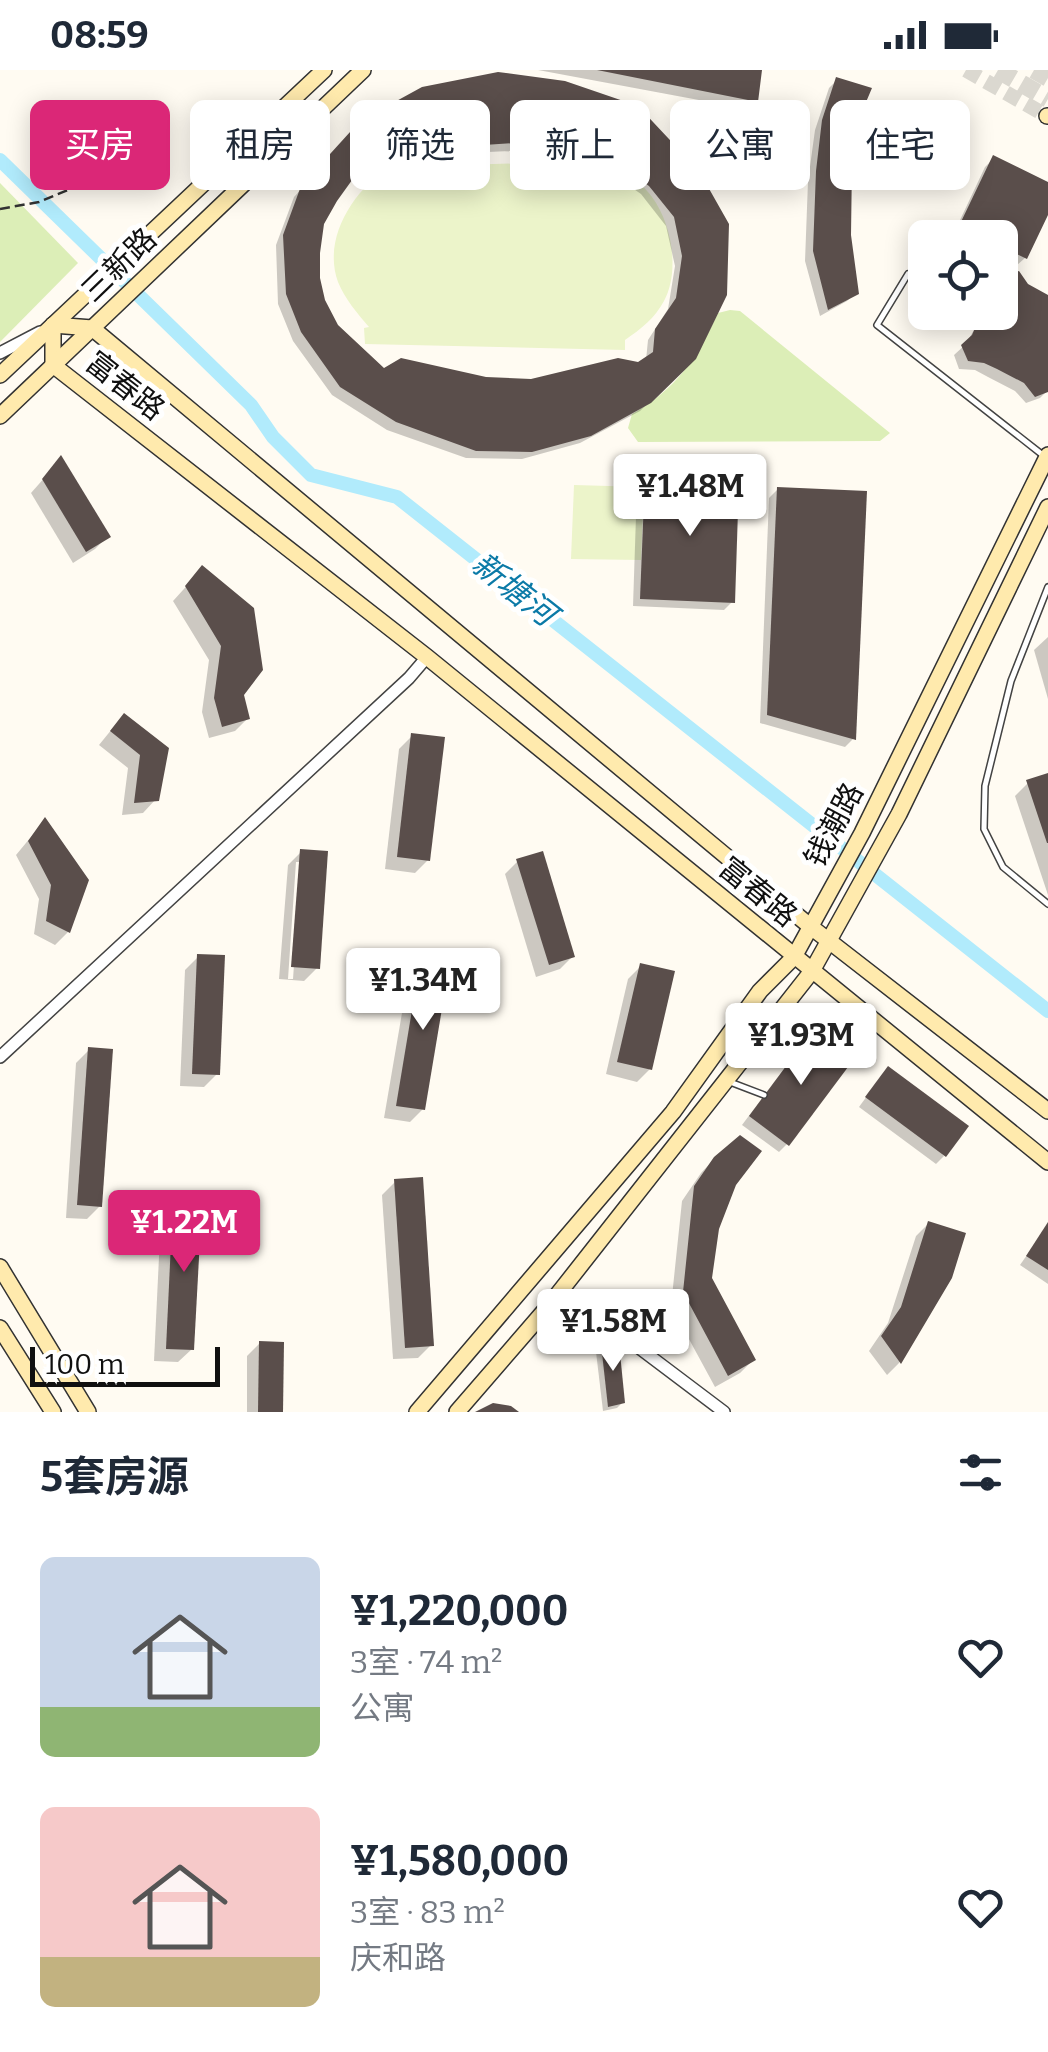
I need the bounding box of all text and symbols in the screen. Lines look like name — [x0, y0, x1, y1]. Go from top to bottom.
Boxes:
text: 08:59 — [50, 12, 149, 58]
chip: 买房 — [30, 100, 170, 190]
chip: 租房 — [190, 100, 330, 190]
chip: 筛选 — [350, 100, 490, 190]
chip: 新上 — [510, 100, 650, 190]
chip: 公寓 — [670, 100, 810, 190]
chip: 住宅 — [830, 100, 970, 190]
map controls — [908, 220, 1018, 330]
button: locate — [908, 220, 1018, 330]
street label: 三新路 — [74, 221, 164, 309]
street label: 富春路 — [78, 344, 172, 428]
pin: ¥1.48M — [609, 454, 771, 539]
text: ¥1.48M — [635, 467, 745, 505]
water label: 新塘河 — [464, 544, 568, 637]
street label: 钱潮路 — [797, 777, 871, 873]
street label: 富春路 — [712, 850, 804, 934]
pin: ¥1.34M — [342, 948, 504, 1033]
text: ¥1.34M — [368, 961, 478, 999]
pin: ¥1.93M — [720, 1003, 882, 1088]
text: ¥1.93M — [747, 1016, 855, 1054]
pin: ¥1.22M — [103, 1190, 265, 1275]
text: ¥1.22M — [130, 1203, 238, 1241]
pin: ¥1.58M — [532, 1289, 694, 1374]
text: ¥1.58M — [559, 1302, 667, 1340]
scale bar — [30, 1342, 220, 1386]
text: 100 m — [45, 1348, 125, 1381]
icon: filters — [953, 1445, 1008, 1500]
text: 5套房源 — [40, 1452, 189, 1502]
text: ¥1,220,000 — [350, 1586, 568, 1636]
icon: home — [120, 1597, 240, 1717]
icon: heart — [953, 1630, 1008, 1685]
text: 3室 · 74 m² — [350, 1643, 502, 1681]
text: 公寓 — [350, 1689, 414, 1727]
text: ¥1,580,000 — [350, 1836, 569, 1886]
icon: home — [120, 1847, 240, 1967]
icon: heart — [953, 1880, 1008, 1935]
text: 3室 · 83 m² — [350, 1893, 505, 1931]
text: 庆和路 — [350, 1939, 446, 1977]

